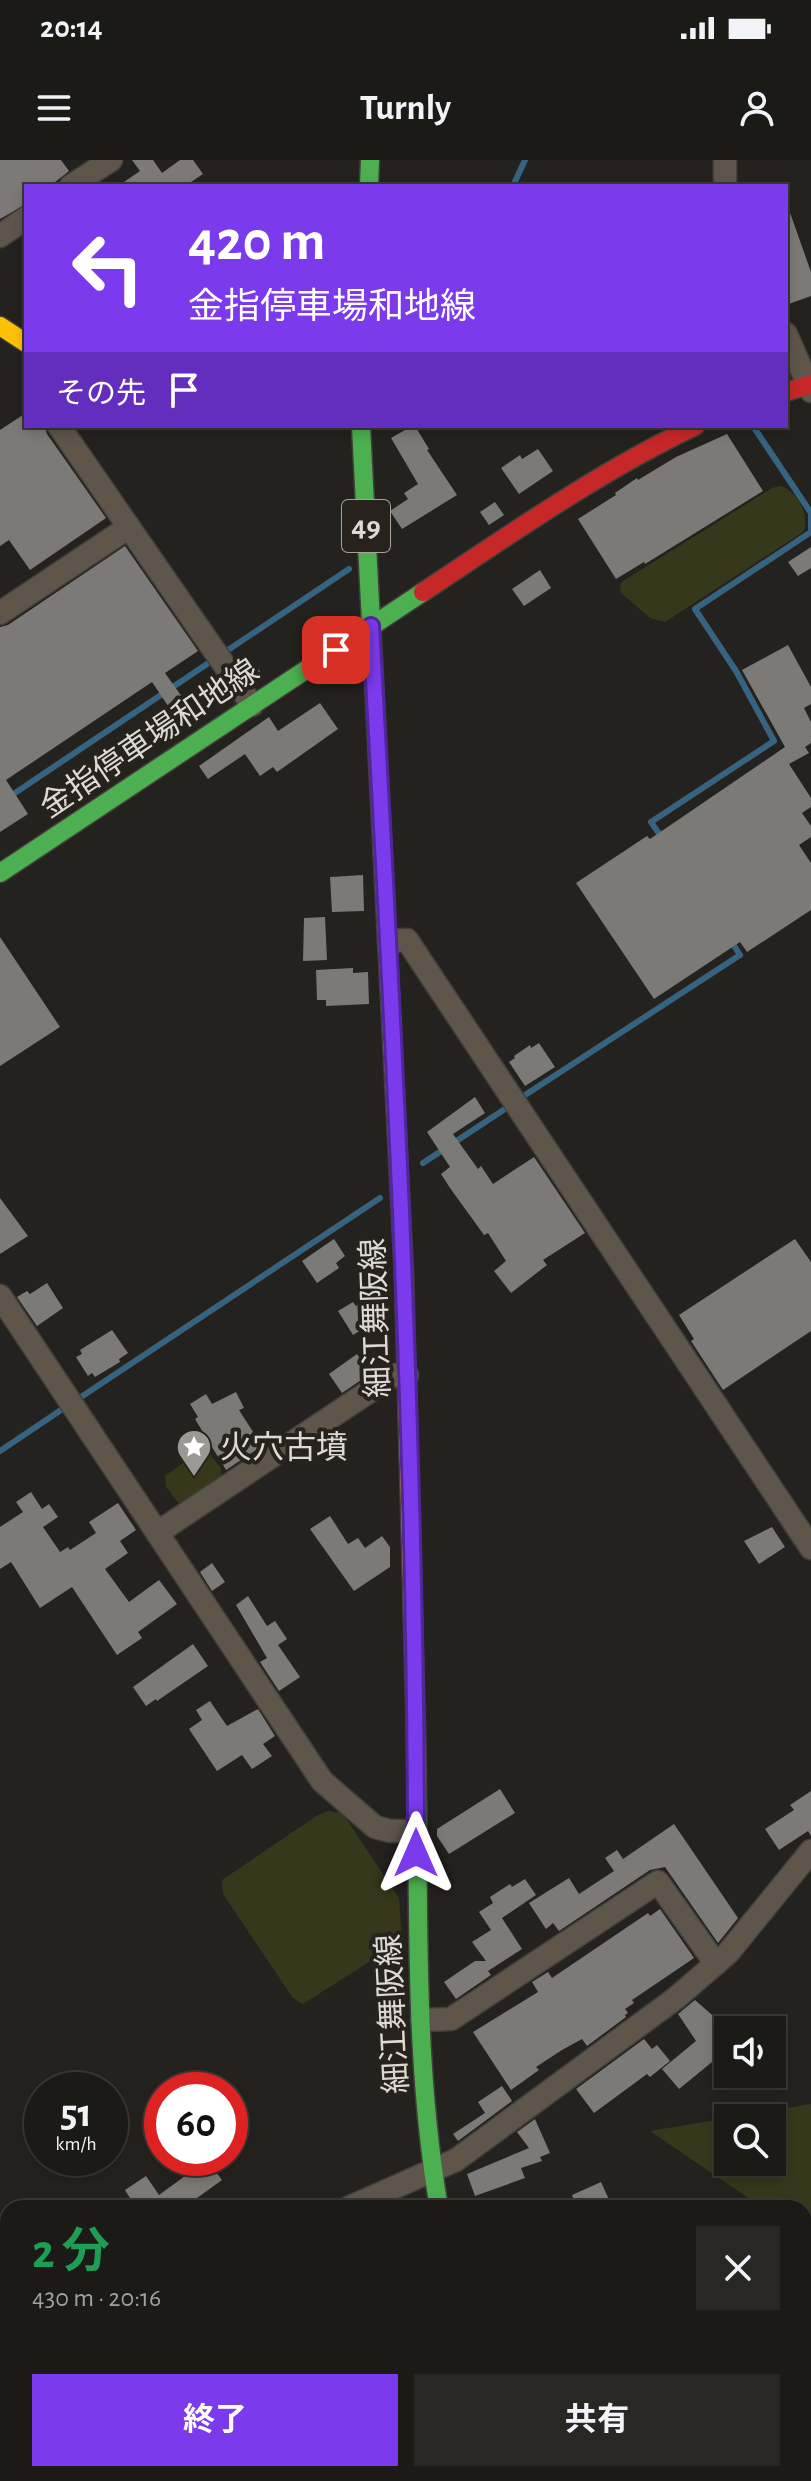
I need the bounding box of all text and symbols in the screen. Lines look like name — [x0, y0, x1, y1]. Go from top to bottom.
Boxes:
text: 20:14 — [40, 13, 103, 43]
icon: menu — [32, 86, 76, 130]
icon: person — [735, 86, 779, 130]
text: Turnly — [360, 90, 451, 126]
text: 420 m — [188, 214, 325, 270]
icon: left — [56, 216, 160, 320]
text: 金指停車場和地線 — [188, 289, 476, 325]
icon: arrive — [162, 368, 206, 412]
text: その先 — [56, 379, 146, 409]
road number: 49 — [342, 500, 390, 552]
pin — [302, 616, 370, 684]
icon: arrive — [314, 628, 358, 672]
street label: 金指停車場和地線 — [33, 652, 265, 824]
street label: 細江舞阪線 — [355, 1237, 395, 1399]
place icon: 火穴古墳 — [175, 1428, 213, 1478]
place label: 火穴古墳 — [220, 1430, 348, 1464]
position arrow — [374, 1811, 458, 1895]
street label: 細江舞阪線 — [371, 1933, 413, 2095]
map controls — [714, 2016, 786, 2176]
button: sound — [714, 2016, 786, 2088]
speed limit sign: 60 — [144, 2072, 248, 2176]
text: 51 — [60, 2094, 92, 2134]
button: search — [714, 2104, 786, 2176]
text: km/h — [55, 2134, 97, 2154]
button: close — [696, 2226, 780, 2310]
text: 2 分 — [32, 2229, 110, 2277]
text: 430 m · 20:16 — [32, 2285, 161, 2311]
button: 終了 — [32, 2374, 398, 2466]
button: 共有 — [414, 2374, 780, 2466]

